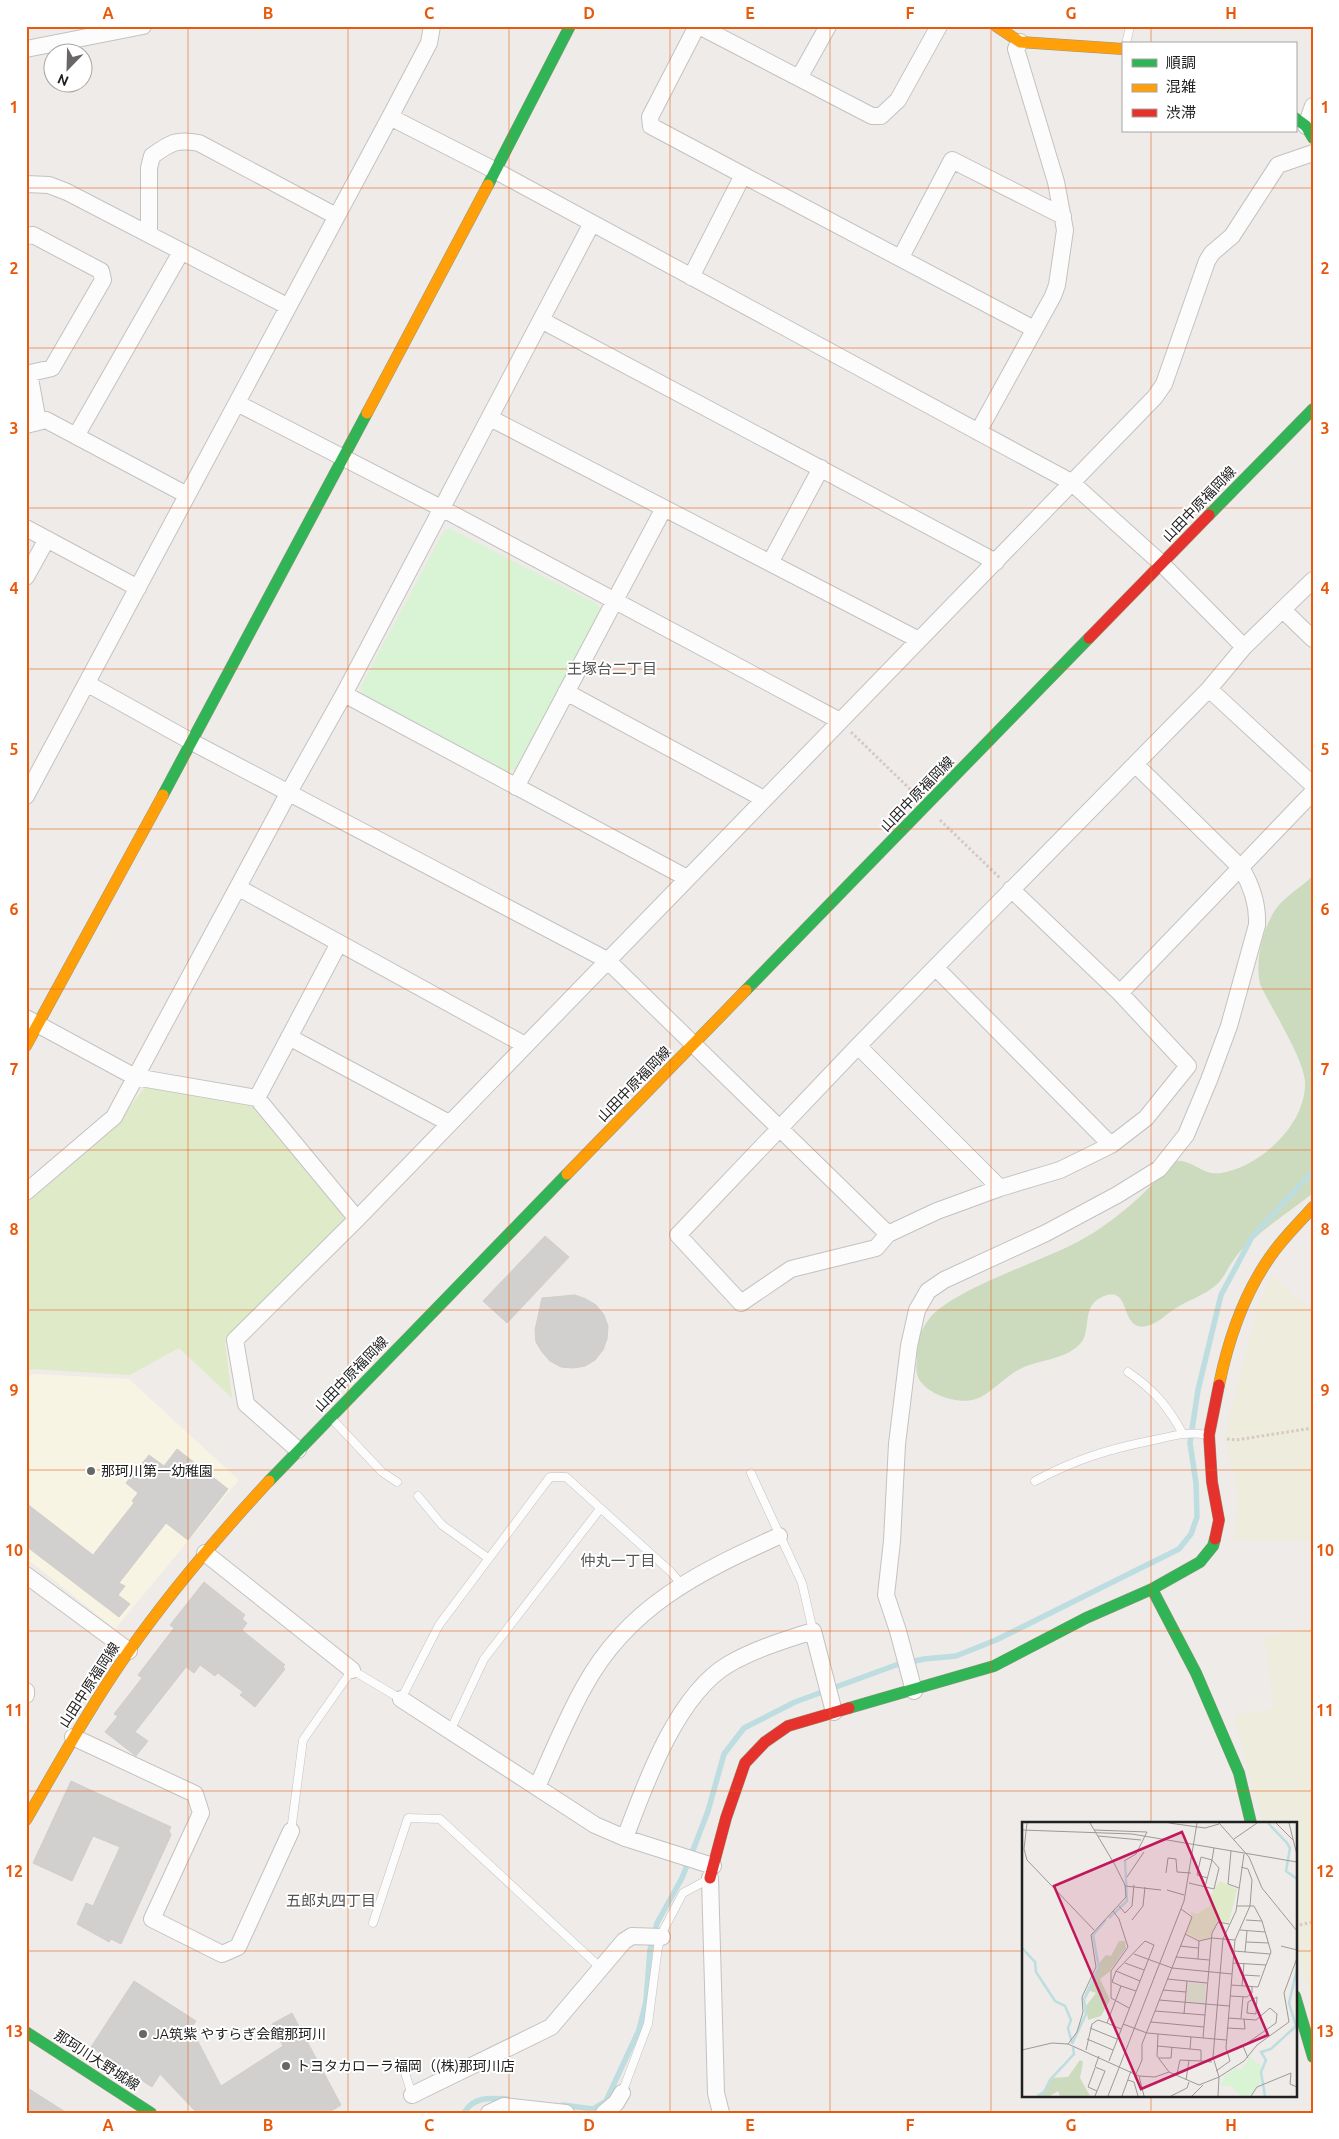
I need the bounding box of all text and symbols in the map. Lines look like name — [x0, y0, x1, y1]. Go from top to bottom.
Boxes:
text: A — [102, 4, 114, 22]
text: B — [263, 4, 273, 22]
text: C — [424, 4, 434, 22]
text: D — [583, 4, 595, 22]
text: E — [745, 4, 755, 22]
text: F — [906, 4, 915, 22]
text: G — [1065, 4, 1077, 22]
text: H — [1225, 4, 1237, 22]
north arrow — [42, 42, 92, 92]
legend — [1122, 42, 1296, 132]
text: 順調 — [1166, 54, 1196, 71]
text: N — [55, 71, 71, 89]
text: 混雑 — [1166, 78, 1196, 95]
text: 1 — [9, 98, 19, 116]
text: 1 — [1320, 98, 1330, 116]
text: 渋滞 — [1166, 104, 1196, 121]
text: 2 — [9, 259, 19, 277]
text: 2 — [1320, 259, 1330, 277]
text: 3 — [9, 419, 19, 437]
text: 3 — [1320, 419, 1330, 437]
street label: 山田中原福岡線 — [1159, 463, 1239, 545]
text: 4 — [9, 579, 19, 597]
text: 4 — [1320, 579, 1330, 597]
district label: 王塚台二丁目 — [567, 660, 657, 677]
text: 5 — [9, 740, 19, 758]
text: 5 — [1320, 740, 1330, 758]
street label: 山田中原福岡線 — [877, 753, 957, 835]
text: 6 — [9, 900, 19, 918]
text: 6 — [1320, 900, 1330, 918]
street label: 山田中原福岡線 — [594, 1043, 674, 1125]
text: 7 — [9, 1060, 19, 1078]
text: 7 — [1320, 1060, 1330, 1078]
text: 8 — [9, 1220, 19, 1238]
text: 8 — [1320, 1220, 1330, 1238]
street label: 山田中原福岡線 — [311, 1333, 391, 1415]
text: 9 — [9, 1381, 19, 1399]
text: 9 — [1320, 1381, 1330, 1399]
place label: 那珂川第一幼稚園 — [101, 1463, 213, 1479]
marker: 那珂川第一幼稚園 — [85, 1465, 97, 1477]
text: 10 — [5, 1541, 23, 1559]
text: 10 — [1316, 1541, 1334, 1559]
district label: 仲丸一丁目 — [580, 1552, 656, 1569]
street label: 山田中原福岡線 — [56, 1640, 122, 1730]
text: 11 — [5, 1701, 23, 1719]
text: 11 — [1316, 1701, 1334, 1719]
inset map — [1022, 1822, 1296, 2096]
text: 12 — [5, 1862, 23, 1880]
text: 12 — [1316, 1862, 1334, 1880]
district label: 五郎丸四丁目 — [286, 1892, 376, 1909]
text: 13 — [5, 2022, 23, 2040]
text: 13 — [1316, 2022, 1334, 2040]
place label: JA筑紫 やすらぎ会館那珂川 — [153, 2026, 326, 2042]
street label: 那珂川大野城線 — [52, 2027, 142, 2093]
marker: JA筑紫 やすらぎ会館那珂川 — [137, 2028, 149, 2040]
place label: トヨタカローラ福岡（(株)那珂川店 — [296, 2058, 515, 2074]
marker: トヨタカローラ福岡（(株)那珂川店 — [280, 2060, 292, 2072]
text: A — [102, 2116, 114, 2134]
text: B — [263, 2116, 273, 2134]
text: C — [424, 2116, 434, 2134]
text: D — [583, 2116, 595, 2134]
text: E — [745, 2116, 755, 2134]
text: F — [906, 2116, 915, 2134]
text: G — [1065, 2116, 1077, 2134]
text: H — [1225, 2116, 1237, 2134]

